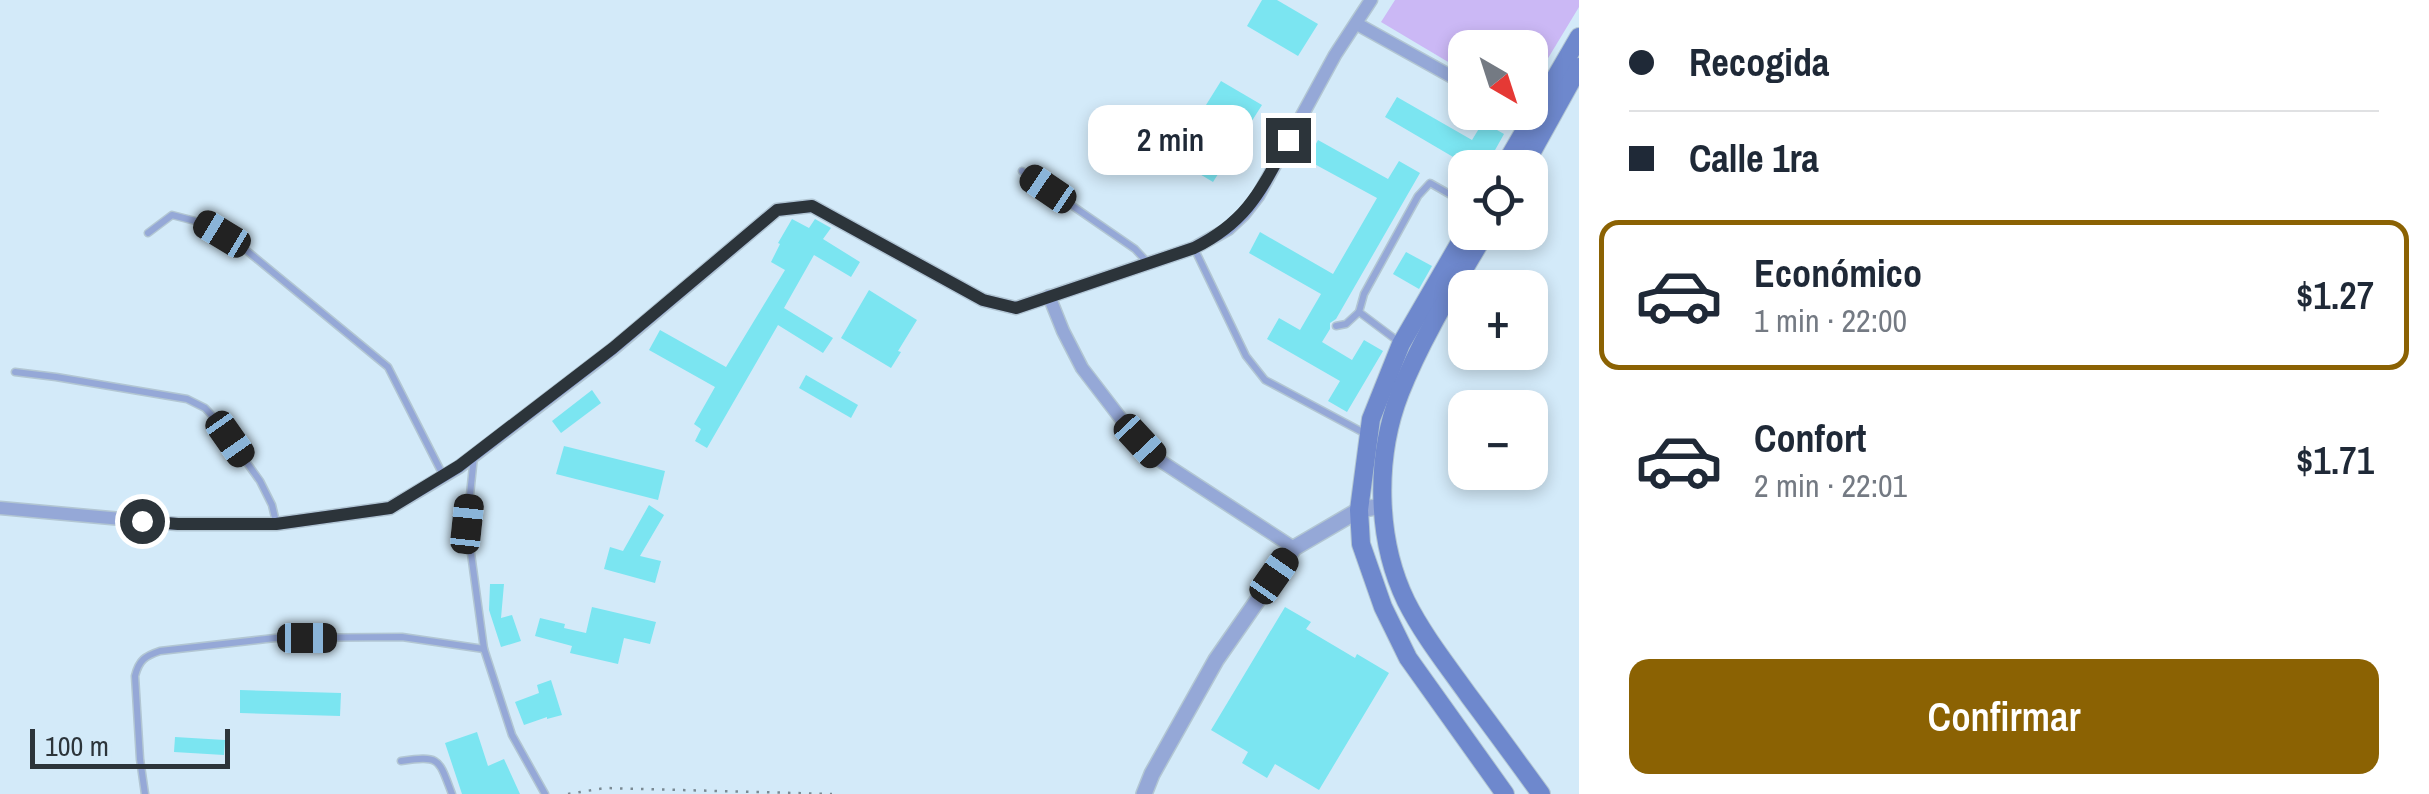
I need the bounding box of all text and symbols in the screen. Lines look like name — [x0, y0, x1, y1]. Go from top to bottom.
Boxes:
north arrow — [1448, 30, 1548, 130]
map controls — [1448, 30, 1548, 490]
text: Recogida — [1689, 37, 1829, 88]
callout: 2 min — [1088, 105, 1253, 175]
text: 2 min — [1137, 118, 1204, 161]
route end — [1266, 118, 1311, 163]
text: Calle 1ra — [1689, 133, 1819, 184]
button: locate — [1448, 150, 1548, 250]
car — [1015, 160, 1081, 218]
car — [189, 206, 255, 262]
text: Económico — [1754, 248, 1922, 299]
icon: car — [1634, 250, 1724, 340]
button: + — [1448, 270, 1548, 370]
text: $1.27 — [2296, 270, 2374, 321]
text: 1 min · 22:00 — [1754, 299, 1907, 342]
button: − — [1448, 390, 1548, 490]
car — [201, 406, 259, 472]
car — [1109, 409, 1171, 473]
text: Confort — [1754, 413, 1866, 464]
icon: car — [1634, 415, 1724, 505]
text: $1.71 — [2296, 435, 2374, 486]
text: 2 min · 22:01 — [1754, 464, 1907, 507]
car — [449, 493, 485, 555]
route start — [120, 499, 165, 544]
car — [1245, 543, 1303, 609]
car — [277, 623, 337, 653]
button: Confirmar — [1629, 659, 2379, 774]
scale bar — [30, 724, 230, 768]
text: 100 m — [45, 727, 109, 765]

